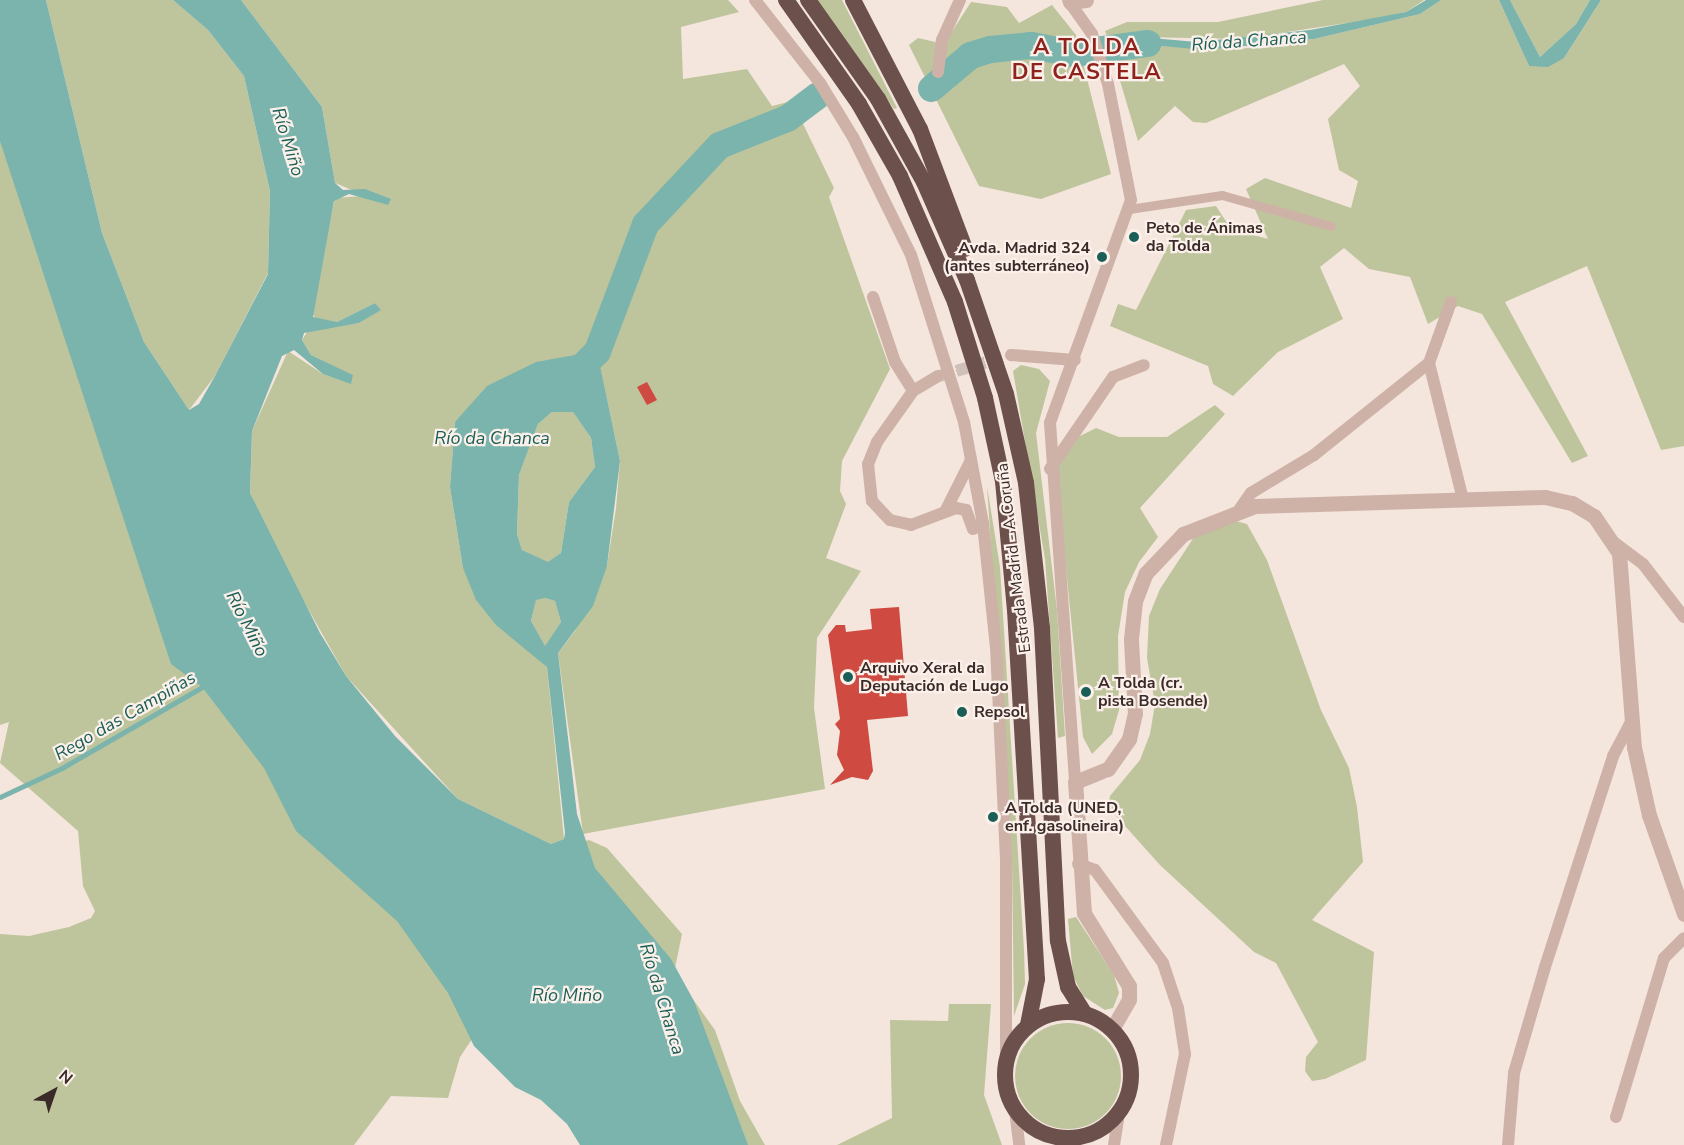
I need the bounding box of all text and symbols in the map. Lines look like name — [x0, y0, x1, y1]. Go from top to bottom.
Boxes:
water label: Río da Chanca — [1191, 26, 1307, 56]
district label: A TOLDA DE CASTELA — [1012, 34, 1162, 86]
water label: Río Miño — [267, 105, 309, 179]
place label: Peto de Ánimas da Tolda — [1146, 218, 1263, 256]
marker: Peto de Ánimas da Tolda — [1127, 230, 1141, 244]
place label: Avda. Madrid 324 (antes subterráneo) — [944, 238, 1090, 276]
marker: Avda. Madrid 324 (antes subterráneo) — [1095, 250, 1109, 264]
water label: Río da Chanca — [434, 427, 550, 449]
street label: Estrada Madrid - A Coruña — [993, 462, 1035, 654]
water label: Río Miño — [221, 588, 273, 660]
place label: Arquivo Xeral da Deputación de Lugo — [860, 658, 1009, 696]
water label: Rego das Campiñas — [50, 667, 200, 765]
marker: Arquivo Xeral da Deputación de Lugo — [841, 670, 855, 684]
place label: A Tolda (cr. pista Bosende) — [1098, 673, 1209, 711]
marker: A Tolda (cr. pista Bosende) — [1079, 685, 1093, 699]
place label: Repsol — [974, 702, 1025, 722]
marker: Repsol — [955, 705, 969, 719]
place label: A Tolda (UNED, enf. gasolineira) — [1005, 798, 1124, 836]
marker: A Tolda (UNED, enf. gasolineira) — [986, 810, 1000, 824]
water label: Río da Chanca — [635, 941, 689, 1057]
water label: Río Miño — [532, 984, 602, 1006]
north arrow — [24, 1061, 84, 1121]
text: N — [54, 1065, 77, 1089]

